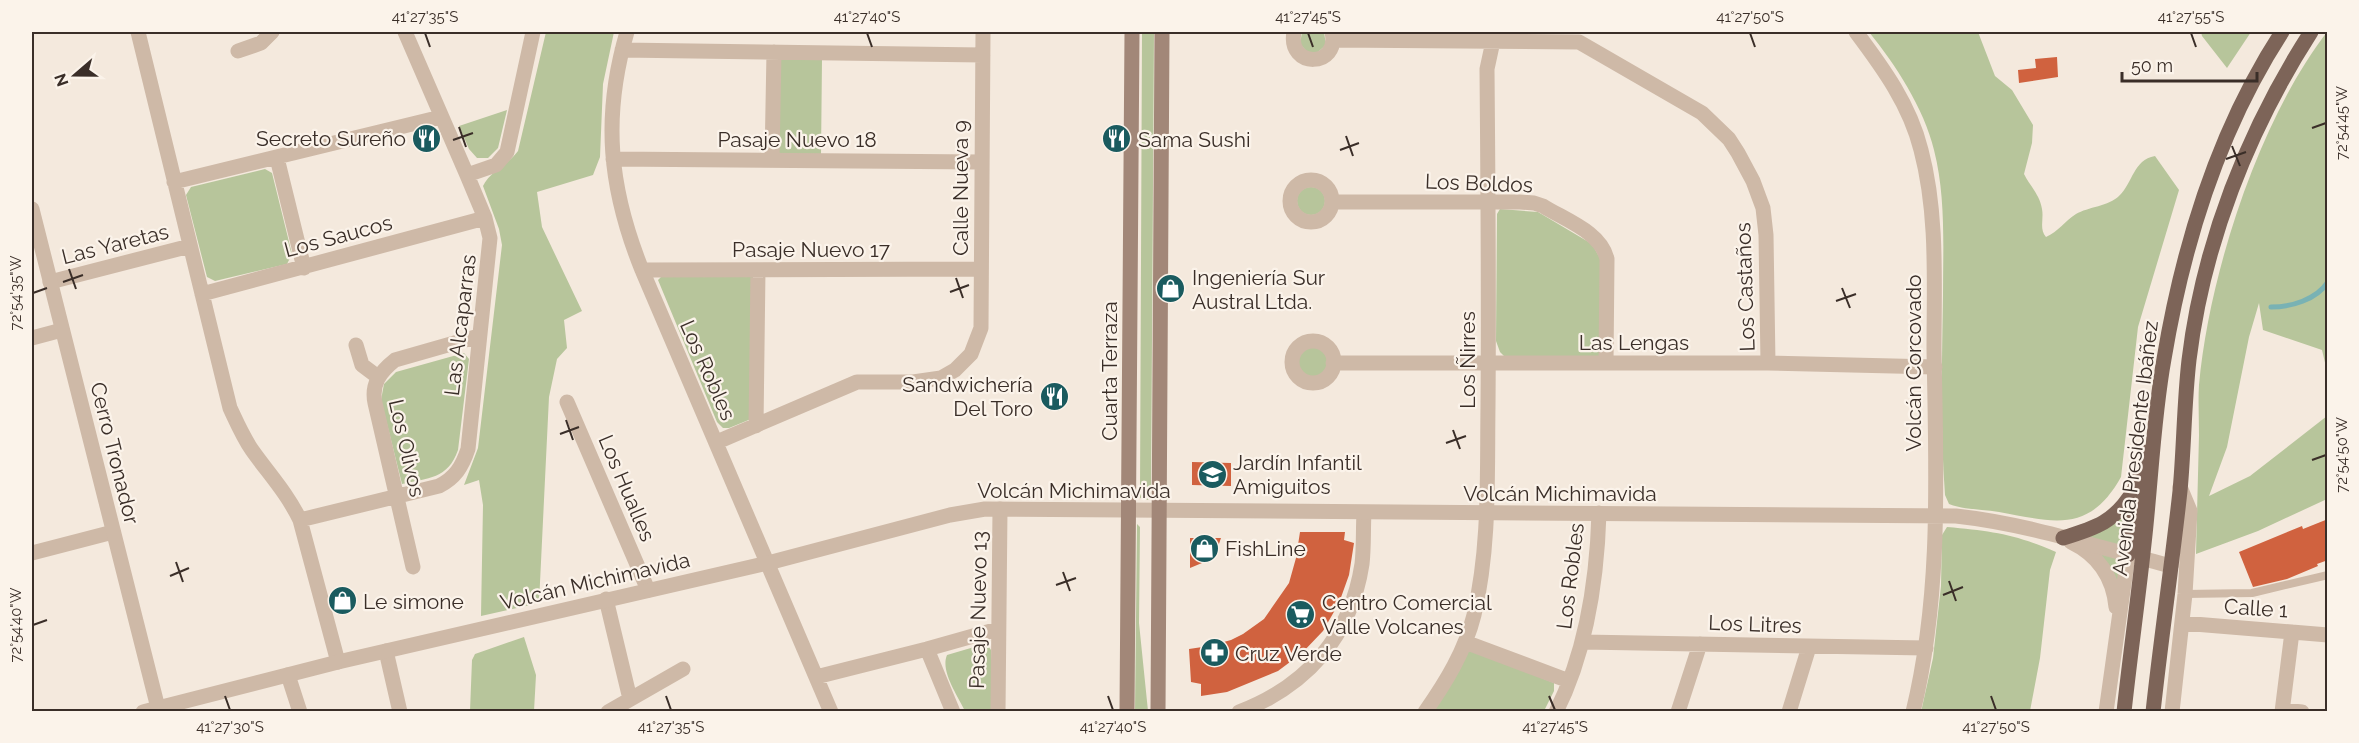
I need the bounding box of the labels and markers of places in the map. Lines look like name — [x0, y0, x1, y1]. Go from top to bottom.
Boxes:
restaurant icon: Secreto Sureño — [411, 122, 443, 154]
restaurant icon: Sama Sushi — [1101, 123, 1133, 155]
place label: Secreto Sureño — [256, 126, 406, 151]
place label: Sama Sushi — [1138, 127, 1250, 152]
place label: Ingeniería Sur Austral Ltda. — [1192, 265, 1326, 314]
shop icon: Ingeniería Sur Austral Ltda. — [1155, 273, 1187, 305]
place label: Sandwichería Del Toro — [902, 372, 1033, 421]
restaurant icon: Sandwichería Del Toro — [1038, 380, 1070, 412]
place label: Jardín Infantil Amiguitos — [1233, 450, 1362, 499]
school or university icon: Jardín Infantil Amiguitos — [1196, 458, 1228, 490]
shop icon: FishLine — [1188, 532, 1220, 564]
place label: FishLine — [1225, 536, 1306, 561]
shop icon: Le simone — [326, 585, 358, 617]
place label: Le simone — [363, 589, 464, 614]
place label: Centro Comercial Valle Volcanes — [1322, 590, 1492, 639]
supermarket icon: Centro Comercial Valle Volcanes — [1285, 598, 1317, 630]
pharmacy icon: Cruz Verde — [1198, 637, 1230, 669]
place label: Cruz Verde — [1235, 641, 1342, 666]

